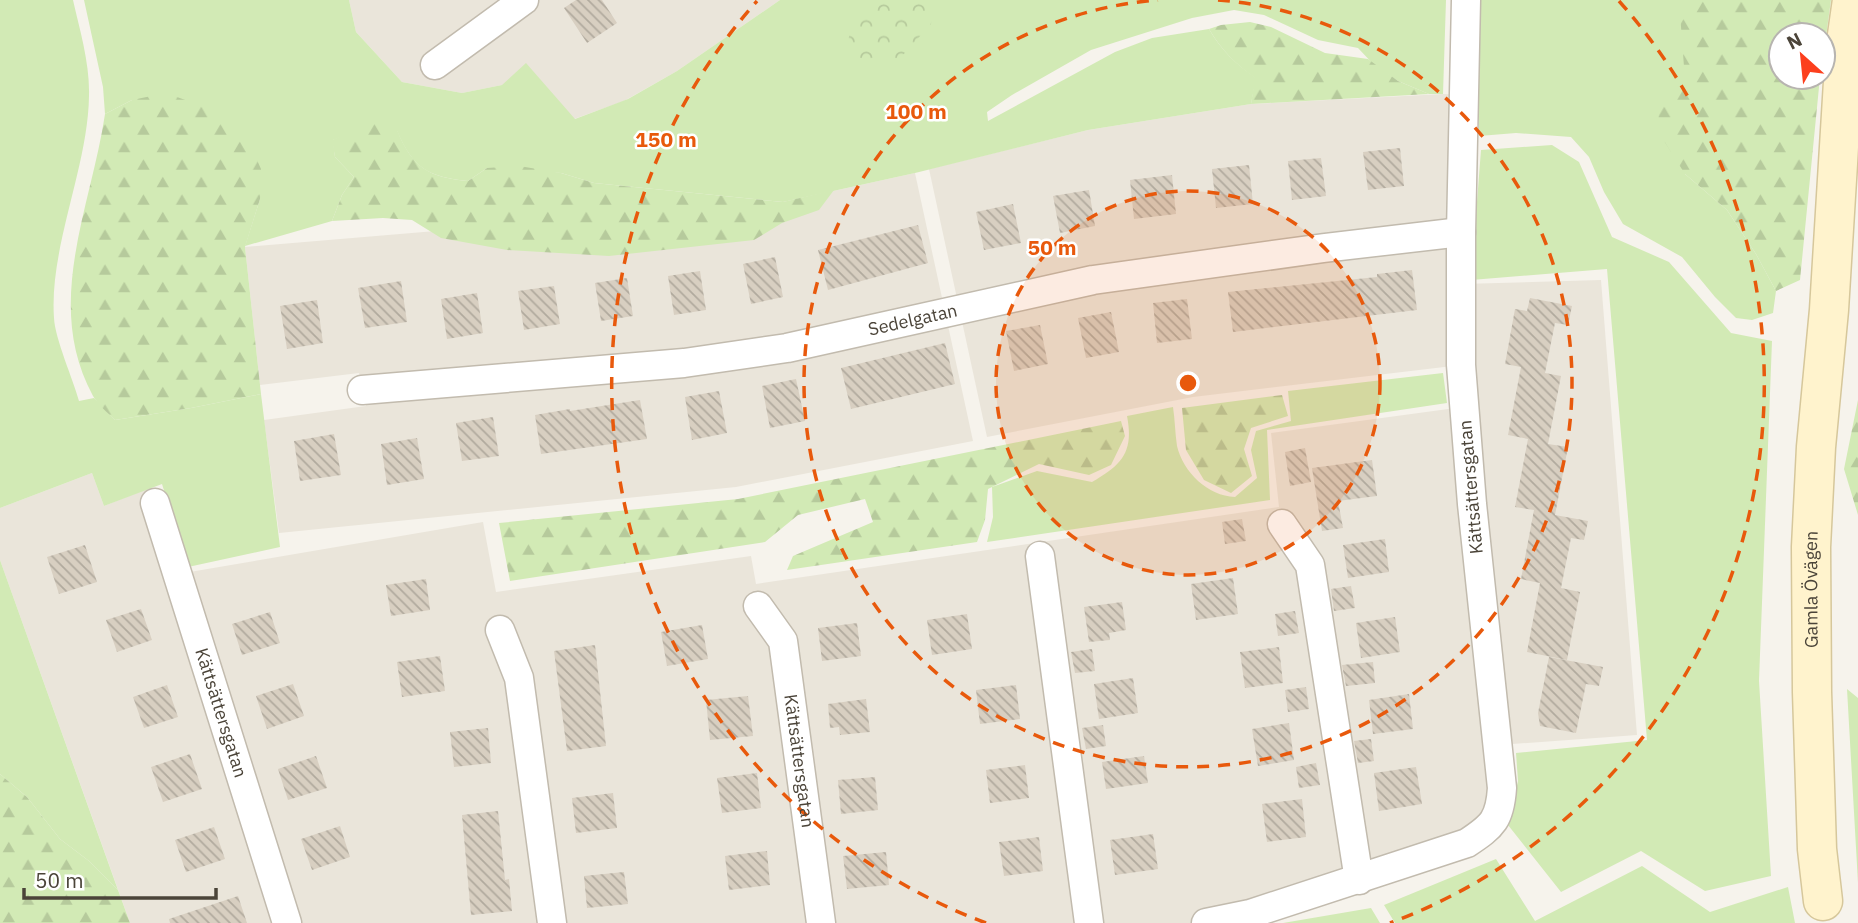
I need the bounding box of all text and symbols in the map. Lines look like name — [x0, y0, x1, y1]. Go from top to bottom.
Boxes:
north arrow — [1767, 21, 1837, 91]
text: N — [1783, 27, 1806, 55]
text: 100 m — [885, 97, 947, 125]
text: 150 m — [635, 125, 697, 153]
text: 50 m — [1028, 233, 1076, 261]
street label: Sedelgatan — [866, 298, 959, 341]
centre of rings — [1176, 371, 1200, 395]
street label: Kättsättersgatan — [1453, 419, 1488, 555]
street label: Gamla Övägen — [1799, 530, 1823, 648]
street label: Kättsättersgatan — [190, 645, 253, 780]
street label: Kättsättersgatan — [779, 693, 820, 829]
scale bar — [24, 856, 217, 900]
text: 50 m — [35, 866, 84, 894]

